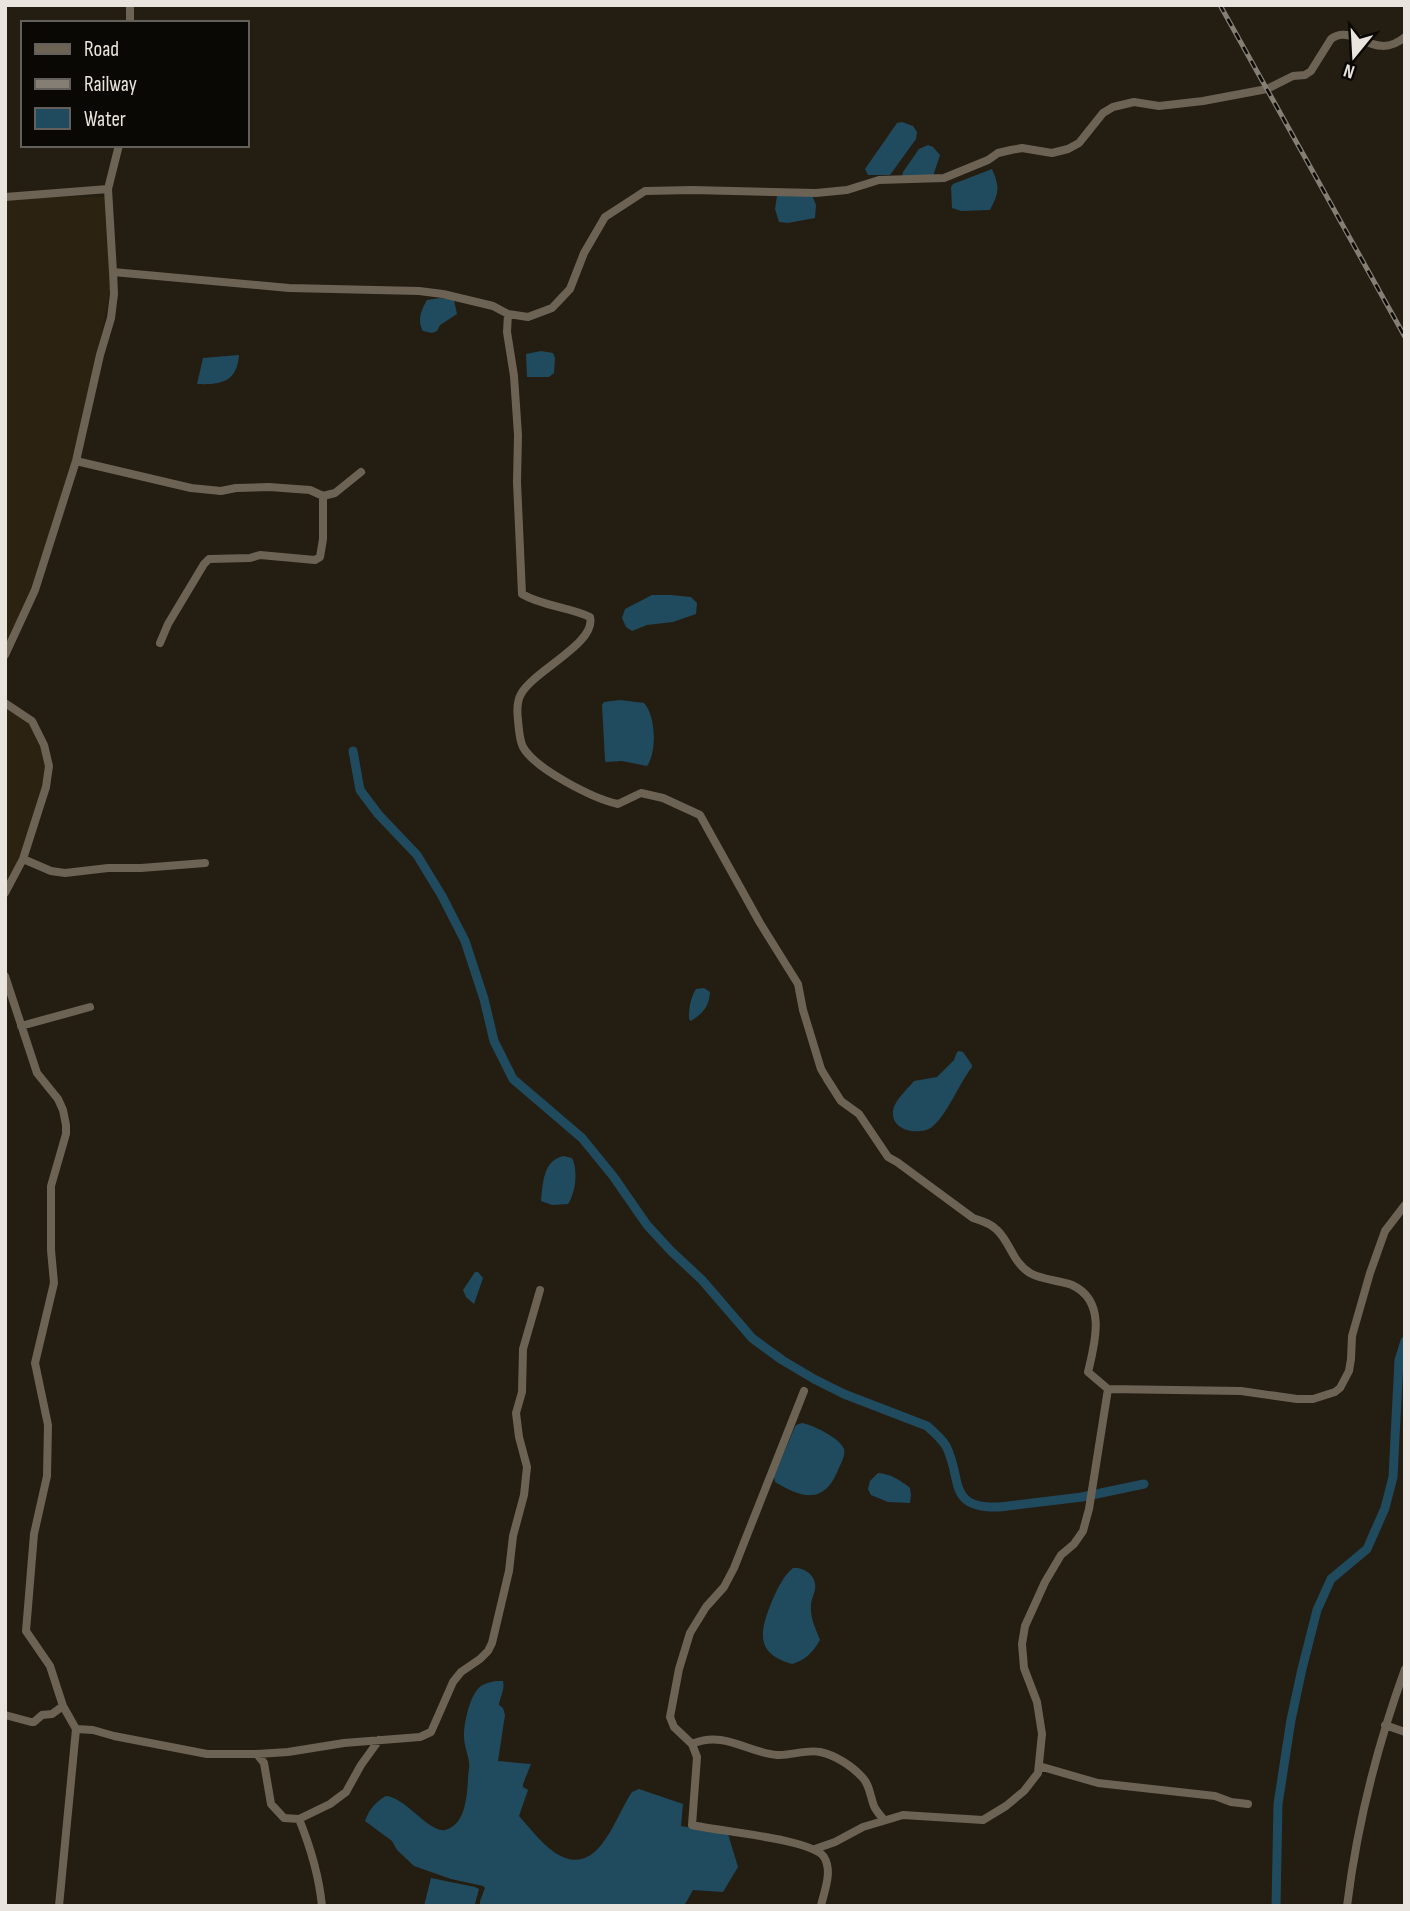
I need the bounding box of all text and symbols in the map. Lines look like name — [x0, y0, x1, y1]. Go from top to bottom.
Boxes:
legend — [21, 21, 248, 147]
north arrow — [1319, 21, 1389, 91]
text: Road — [84, 37, 119, 62]
text: N — [1341, 58, 1358, 83]
text: Railway — [84, 72, 137, 97]
text: Water — [84, 107, 126, 132]

